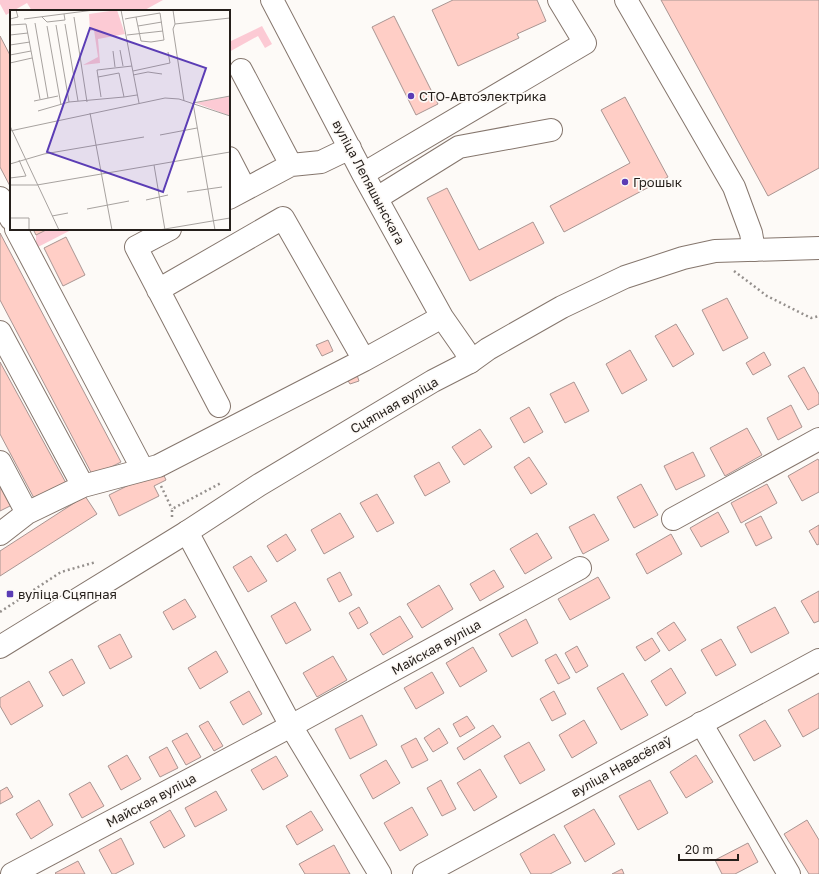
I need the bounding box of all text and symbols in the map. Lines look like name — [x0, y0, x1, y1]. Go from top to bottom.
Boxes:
inset map — [10, 10, 230, 230]
place label: СТО-Автоэлектрика — [419, 88, 546, 104]
marker: СТО-Автоэлектрика — [406, 91, 416, 101]
street label: вуліца Лепяшынскага — [329, 117, 409, 247]
place label: Грошык — [633, 174, 683, 190]
marker: Грошык — [620, 177, 630, 187]
street label: Сцяпная вуліца — [347, 373, 441, 437]
place label: вуліца Сцяпная — [18, 586, 117, 602]
marker: вуліца Сцяпная — [5, 589, 15, 599]
street label: Майская вуліца — [389, 616, 483, 678]
street label: вуліца Навасёлаў — [568, 731, 675, 800]
street label: Майская вуліца — [103, 770, 199, 830]
scale bar — [679, 836, 738, 862]
text: 20 m — [685, 842, 713, 857]

